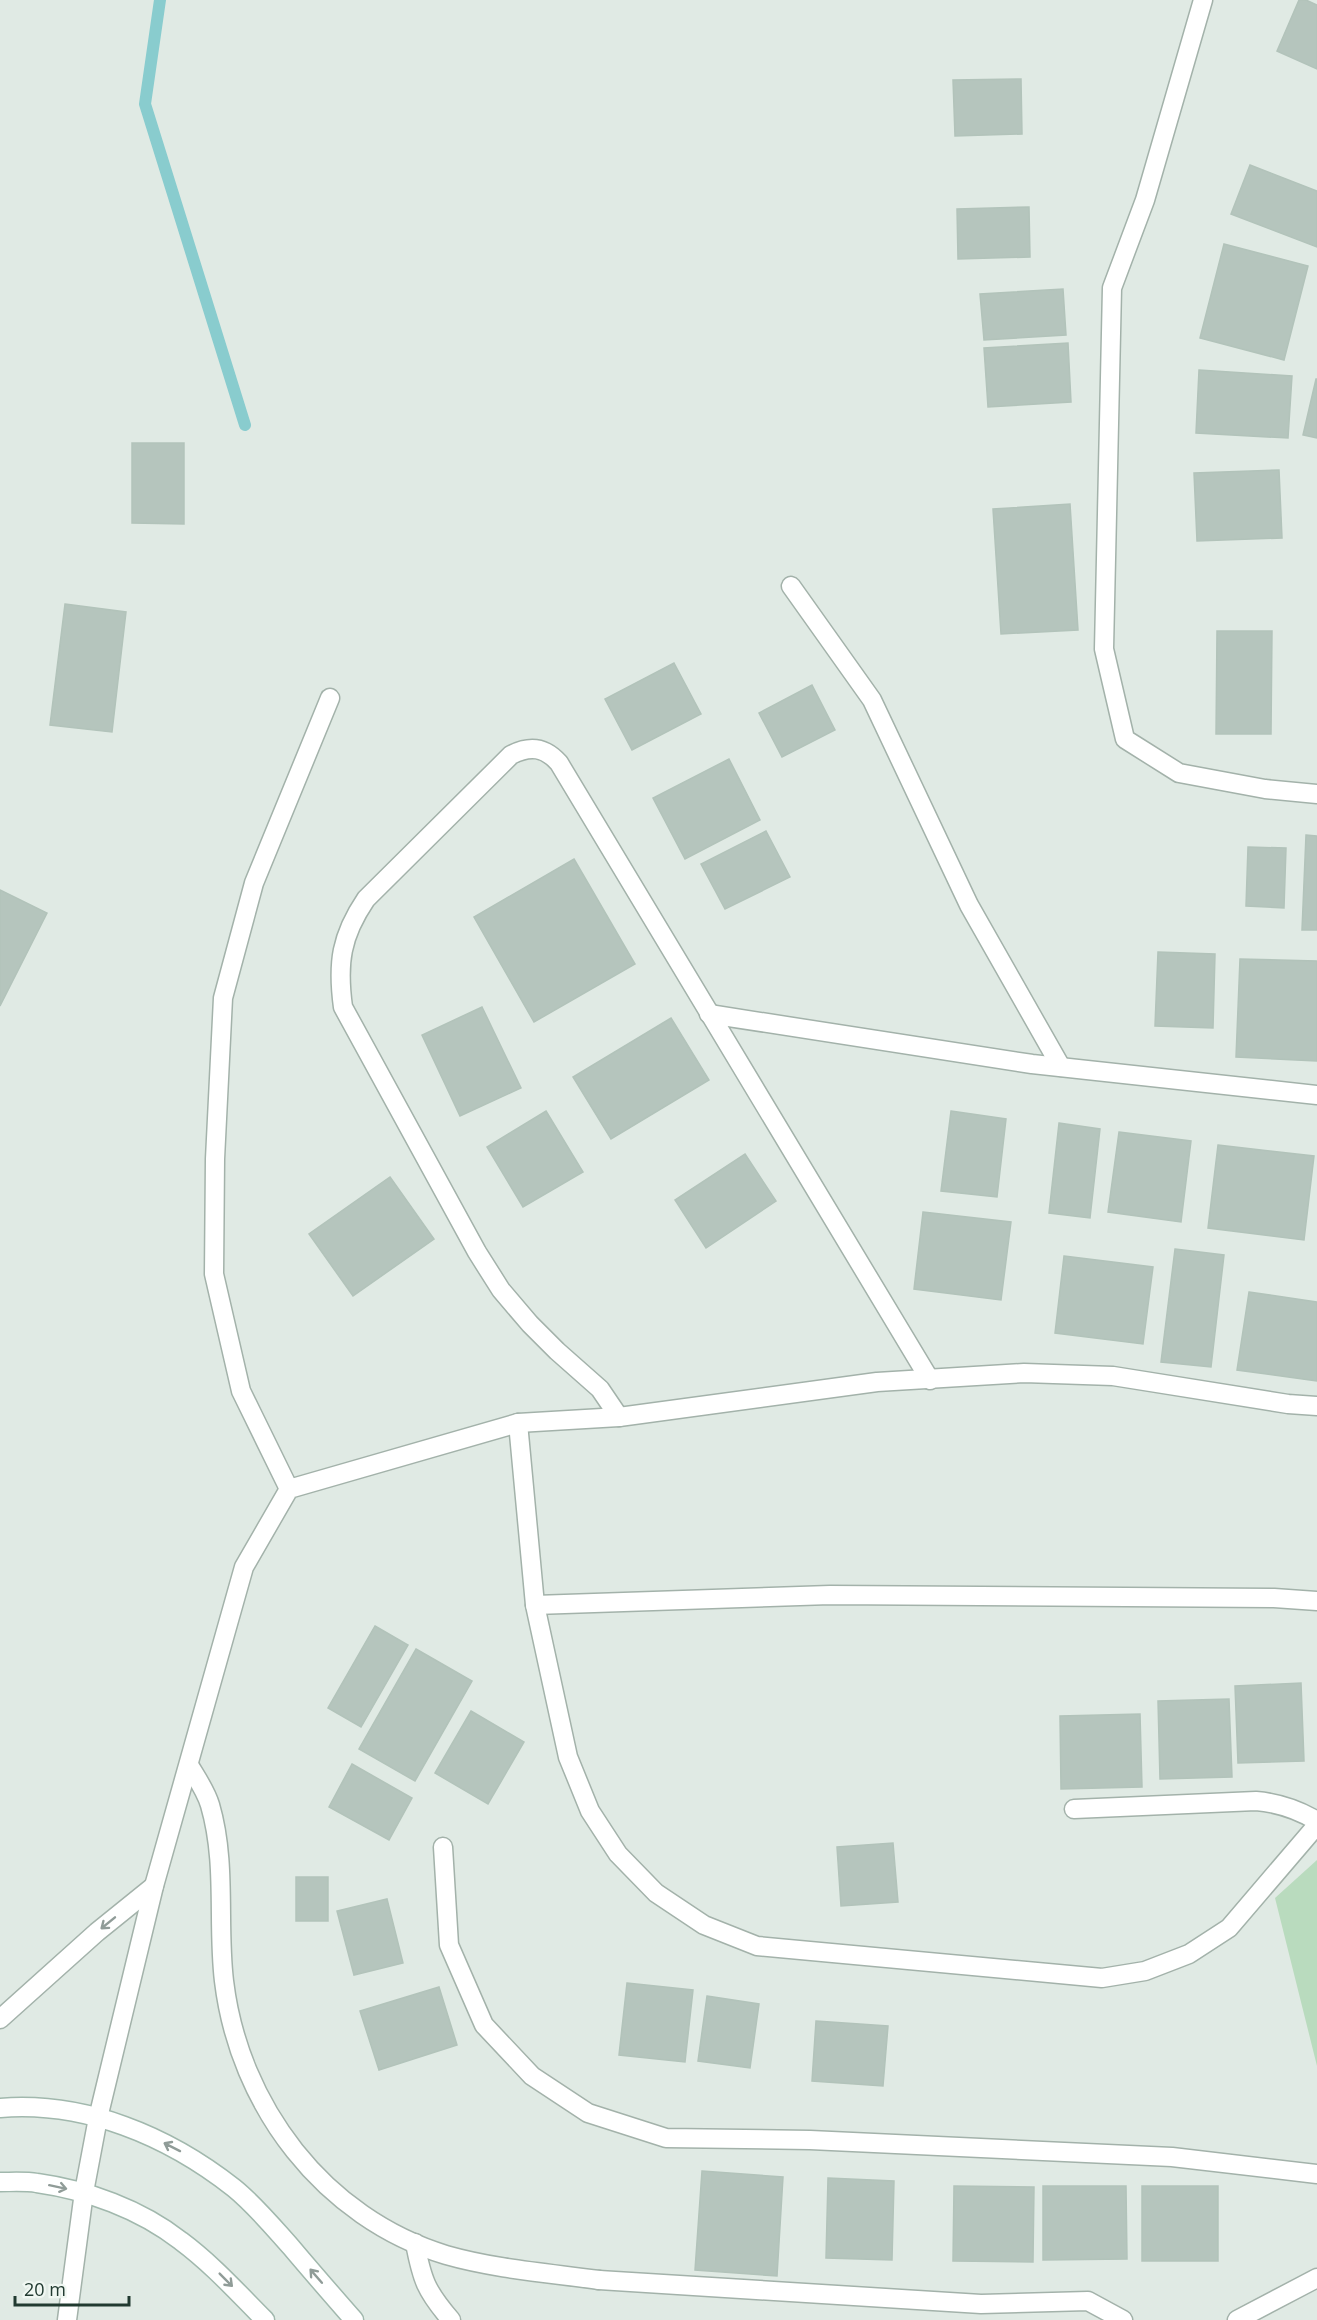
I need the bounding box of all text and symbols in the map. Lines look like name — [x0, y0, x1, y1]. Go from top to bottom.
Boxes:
one-way arrow — [100, 1917, 116, 1930]
one-way arrow — [163, 2141, 181, 2152]
one-way arrow — [48, 2182, 67, 2193]
scale bar — [15, 2269, 129, 2307]
one-way arrow — [309, 2269, 323, 2284]
one-way arrow — [218, 2273, 233, 2288]
text: 20 m — [24, 2277, 66, 2301]

